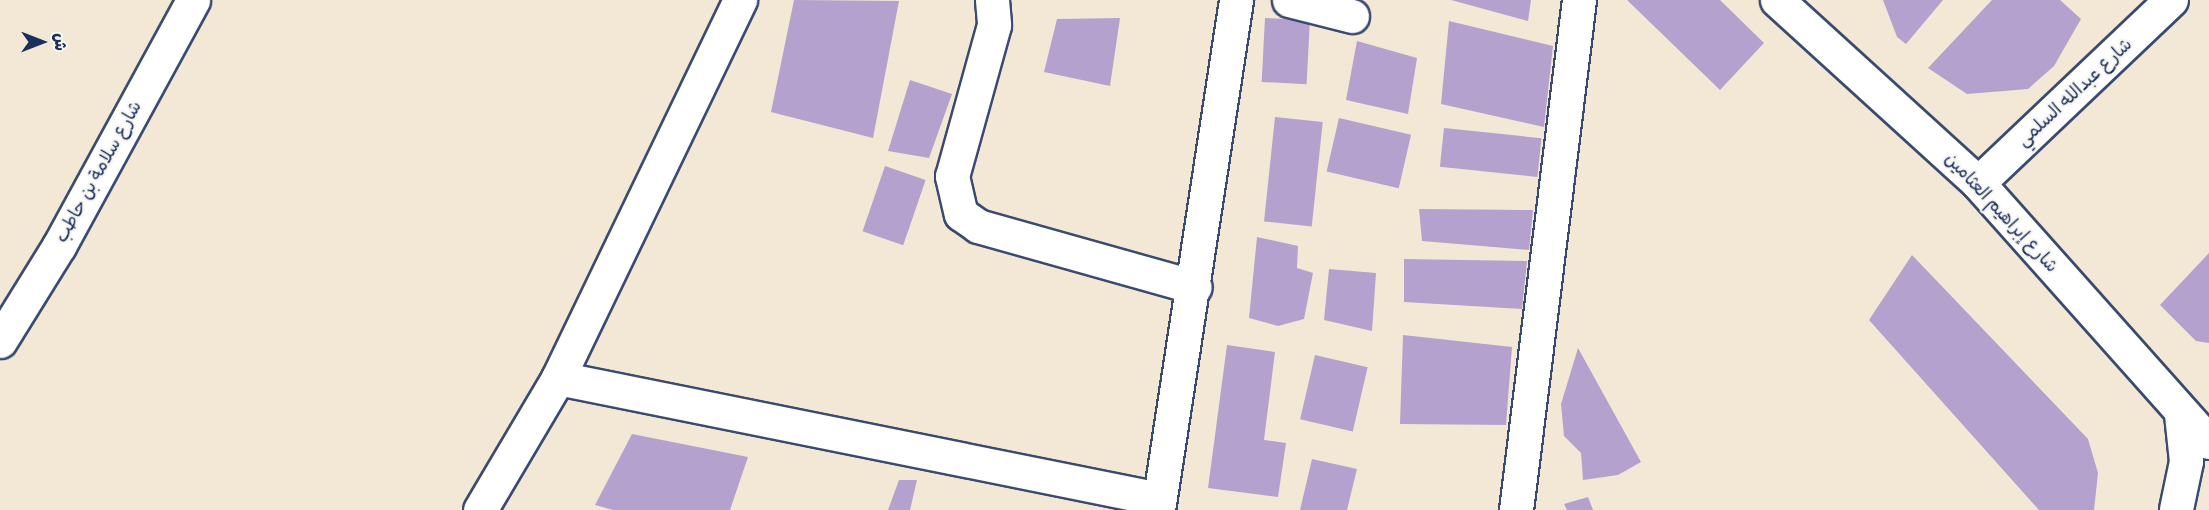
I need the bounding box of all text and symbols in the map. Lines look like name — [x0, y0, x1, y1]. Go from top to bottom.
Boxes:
north arrow — [12, 12, 72, 72]
text: ش — [50, 33, 70, 51]
street label: شارع عبدالله السلمي — [2013, 34, 2137, 152]
street label: شارع سلامة بن حاطب — [51, 97, 147, 247]
street label: شارع إبراهيم العثامين — [1940, 149, 2062, 277]

